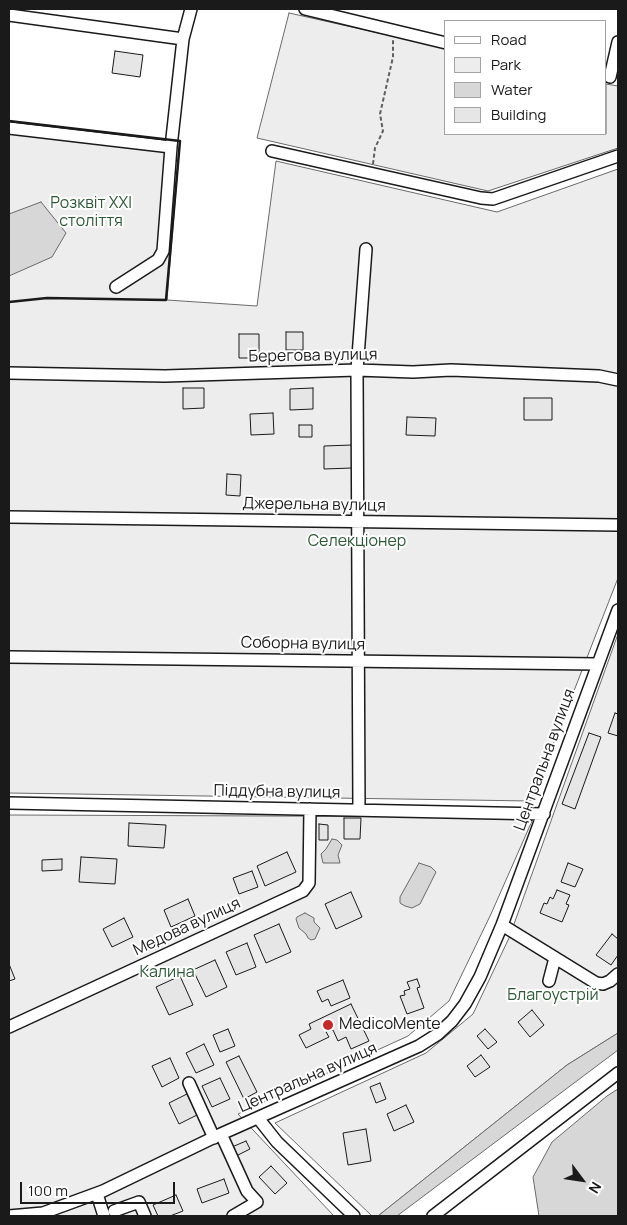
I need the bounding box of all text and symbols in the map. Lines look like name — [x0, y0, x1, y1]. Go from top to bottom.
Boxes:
legend — [444, 20, 607, 135]
text: Road — [491, 29, 527, 50]
text: Park — [491, 54, 521, 75]
text: Water — [491, 79, 533, 100]
text: Building — [491, 104, 546, 125]
park label: Розквіт XXI століття — [50, 194, 132, 232]
street label: Берегова вулиця — [248, 345, 378, 367]
street label: Джерельна вулиця — [242, 494, 386, 516]
park label: Селекціонер — [308, 532, 406, 552]
street label: Соборна вулиця — [241, 633, 365, 655]
street label: Центральна вулиця — [510, 686, 580, 834]
street label: Піддубна вулиця — [213, 781, 341, 803]
street label: Медова вулиця — [130, 894, 244, 960]
park label: Калина — [139, 963, 195, 983]
park label: Благоустрій — [507, 986, 599, 1006]
place label: MedicoMente — [339, 1015, 441, 1035]
marker: MedicoMente — [321, 1018, 335, 1032]
street label: Центральна вулиця — [236, 1039, 380, 1117]
north arrow — [557, 1155, 607, 1205]
scale bar — [22, 1172, 178, 1204]
text: N — [585, 1179, 606, 1197]
text: 100 m — [28, 1180, 68, 1201]

